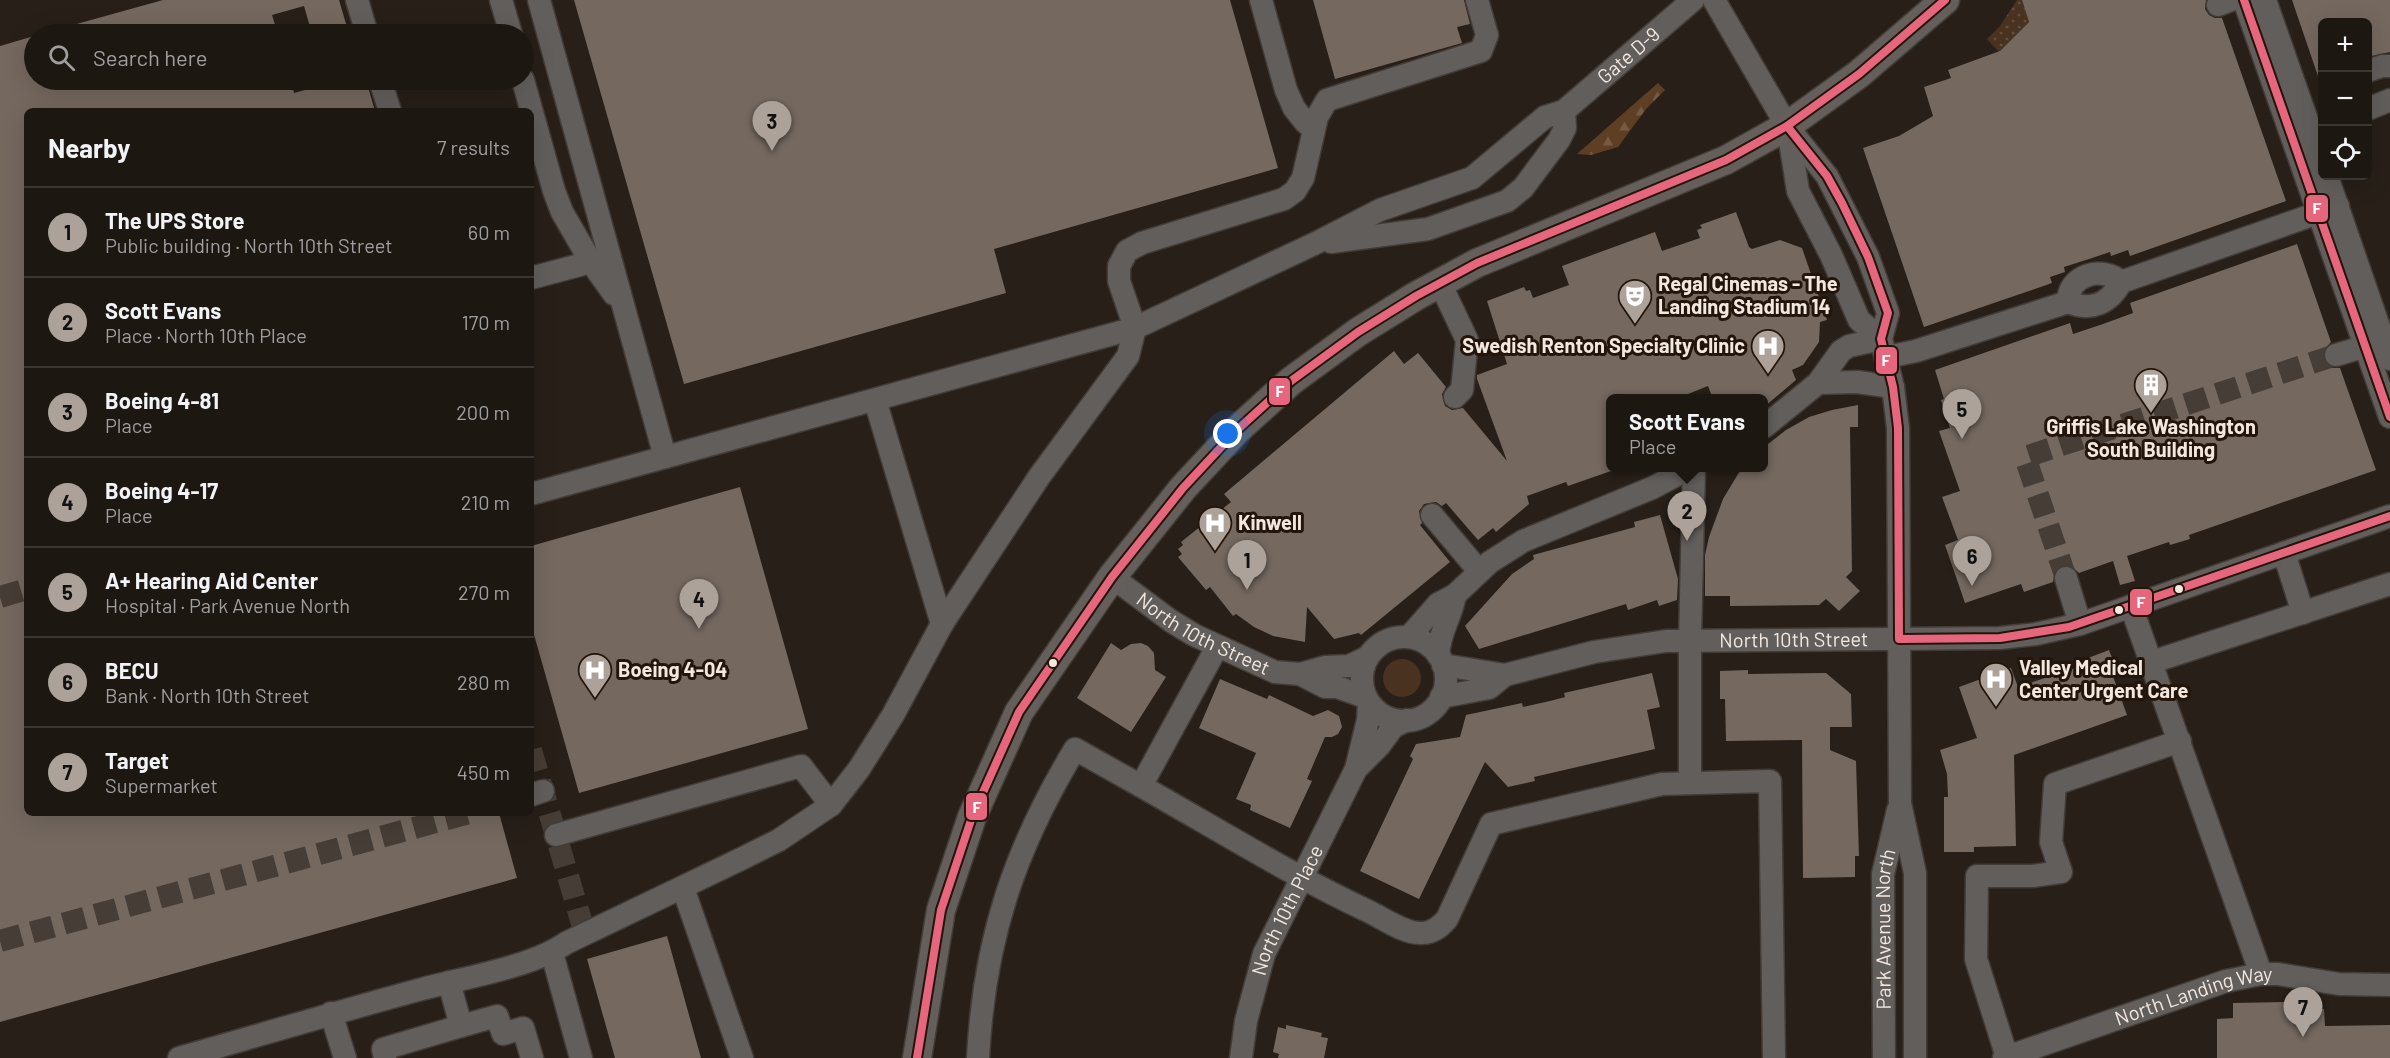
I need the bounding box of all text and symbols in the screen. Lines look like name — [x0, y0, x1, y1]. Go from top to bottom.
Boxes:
map controls — [2318, 18, 2372, 180]
button: + — [2318, 18, 2372, 72]
street label: Gate D-9 — [1592, 21, 1664, 88]
search box — [24, 24, 534, 90]
icon: search — [45, 41, 78, 74]
text: Search here — [93, 44, 207, 70]
button: − — [2318, 72, 2372, 126]
pin: 3 — [752, 102, 792, 151]
button: locate — [2318, 126, 2372, 180]
text: Nearby — [48, 132, 130, 163]
text: 7 results — [437, 135, 510, 159]
line badge: F — [2305, 194, 2329, 223]
text: F — [2313, 198, 2322, 217]
text: The UPS Store — [105, 207, 244, 233]
text: 1 — [64, 220, 71, 244]
text: 60 m — [468, 220, 510, 244]
text: Public building · North 10th Street — [105, 233, 393, 257]
place label: Regal Cinemas - The Landing Stadium 14 — [1658, 271, 1838, 318]
theatre icon: Regal Cinemas - The Landing Stadium 14 — [1617, 278, 1653, 325]
text: Scott Evans — [105, 297, 221, 323]
text: 2 — [62, 310, 73, 334]
text: 170 m — [462, 310, 510, 334]
text: Place · North 10th Place — [105, 323, 307, 347]
hospital icon: Swedish Renton Specialty Clinic — [1750, 328, 1786, 375]
place label: Swedish Renton Specialty Clinic — [1462, 333, 1745, 357]
line badge: F — [1875, 346, 1898, 375]
text: F — [1882, 350, 1891, 369]
building icon: Griffis Lake Washington South Building — [2133, 367, 2169, 414]
line badge: F — [1268, 377, 1291, 406]
text: F — [1276, 381, 1285, 400]
text: Boeing 4-81 — [105, 387, 219, 413]
pin: 5 — [1942, 390, 1982, 439]
popup — [1606, 394, 1768, 472]
text: 3 — [62, 400, 73, 424]
text: 200 m — [456, 400, 510, 424]
text: Scott Evans — [1629, 408, 1745, 434]
text: Place — [105, 413, 153, 437]
place label: Griffis Lake Washington South Building — [2046, 414, 2256, 461]
your location — [1213, 419, 1242, 448]
text: Place — [1629, 434, 1677, 458]
text: Boeing 4-17 — [105, 477, 218, 503]
text: 4 — [61, 490, 74, 514]
text: 210 m — [461, 490, 510, 514]
pin: 2 — [1668, 492, 1706, 541]
text: Place — [105, 503, 153, 527]
hospital icon: Kinwell — [1197, 505, 1233, 552]
place label: Kinwell — [1238, 510, 1302, 534]
pin: 6 — [1952, 536, 1992, 586]
pin: 1 — [1228, 540, 1266, 590]
text: A+ Hearing Aid Center — [105, 567, 318, 593]
text: 5 — [62, 580, 73, 604]
text: 270 m — [458, 580, 510, 604]
pin: 4 — [680, 580, 718, 629]
unlabelled marker — [2173, 583, 2185, 595]
street label: North 10th Street — [1132, 587, 1274, 679]
line badge: F — [2129, 588, 2153, 616]
text: F — [2137, 592, 2146, 611]
text: Hospital · Park Avenue North — [105, 593, 350, 617]
unlabelled marker — [2113, 604, 2125, 616]
street label: North 10th Street — [1719, 626, 1868, 652]
hospital icon: Boeing 4-04 — [577, 652, 613, 699]
place label: Valley Medical Center Urgent Care — [2019, 655, 2188, 702]
text: BECU — [105, 657, 159, 683]
place label: Boeing 4-04 — [618, 657, 727, 681]
unlabelled marker — [1047, 657, 1059, 669]
hospital icon: Valley Medical Center Urgent Care — [1978, 661, 2014, 708]
text: 6 — [62, 670, 73, 694]
text: 280 m — [457, 670, 510, 694]
text: Bank · North 10th Street — [105, 683, 310, 707]
text: Target — [105, 747, 169, 773]
text: 7 — [63, 760, 72, 784]
text: 450 m — [457, 760, 510, 784]
text: Supermarket — [105, 773, 218, 797]
line badge: F — [965, 792, 988, 821]
text: F — [973, 797, 982, 816]
street label: North 10th Place — [1246, 840, 1327, 978]
street label: Park Avenue North — [1870, 846, 1900, 1010]
street label: North Landing Way — [2111, 961, 2272, 1030]
pin: 7 — [2284, 988, 2322, 1037]

